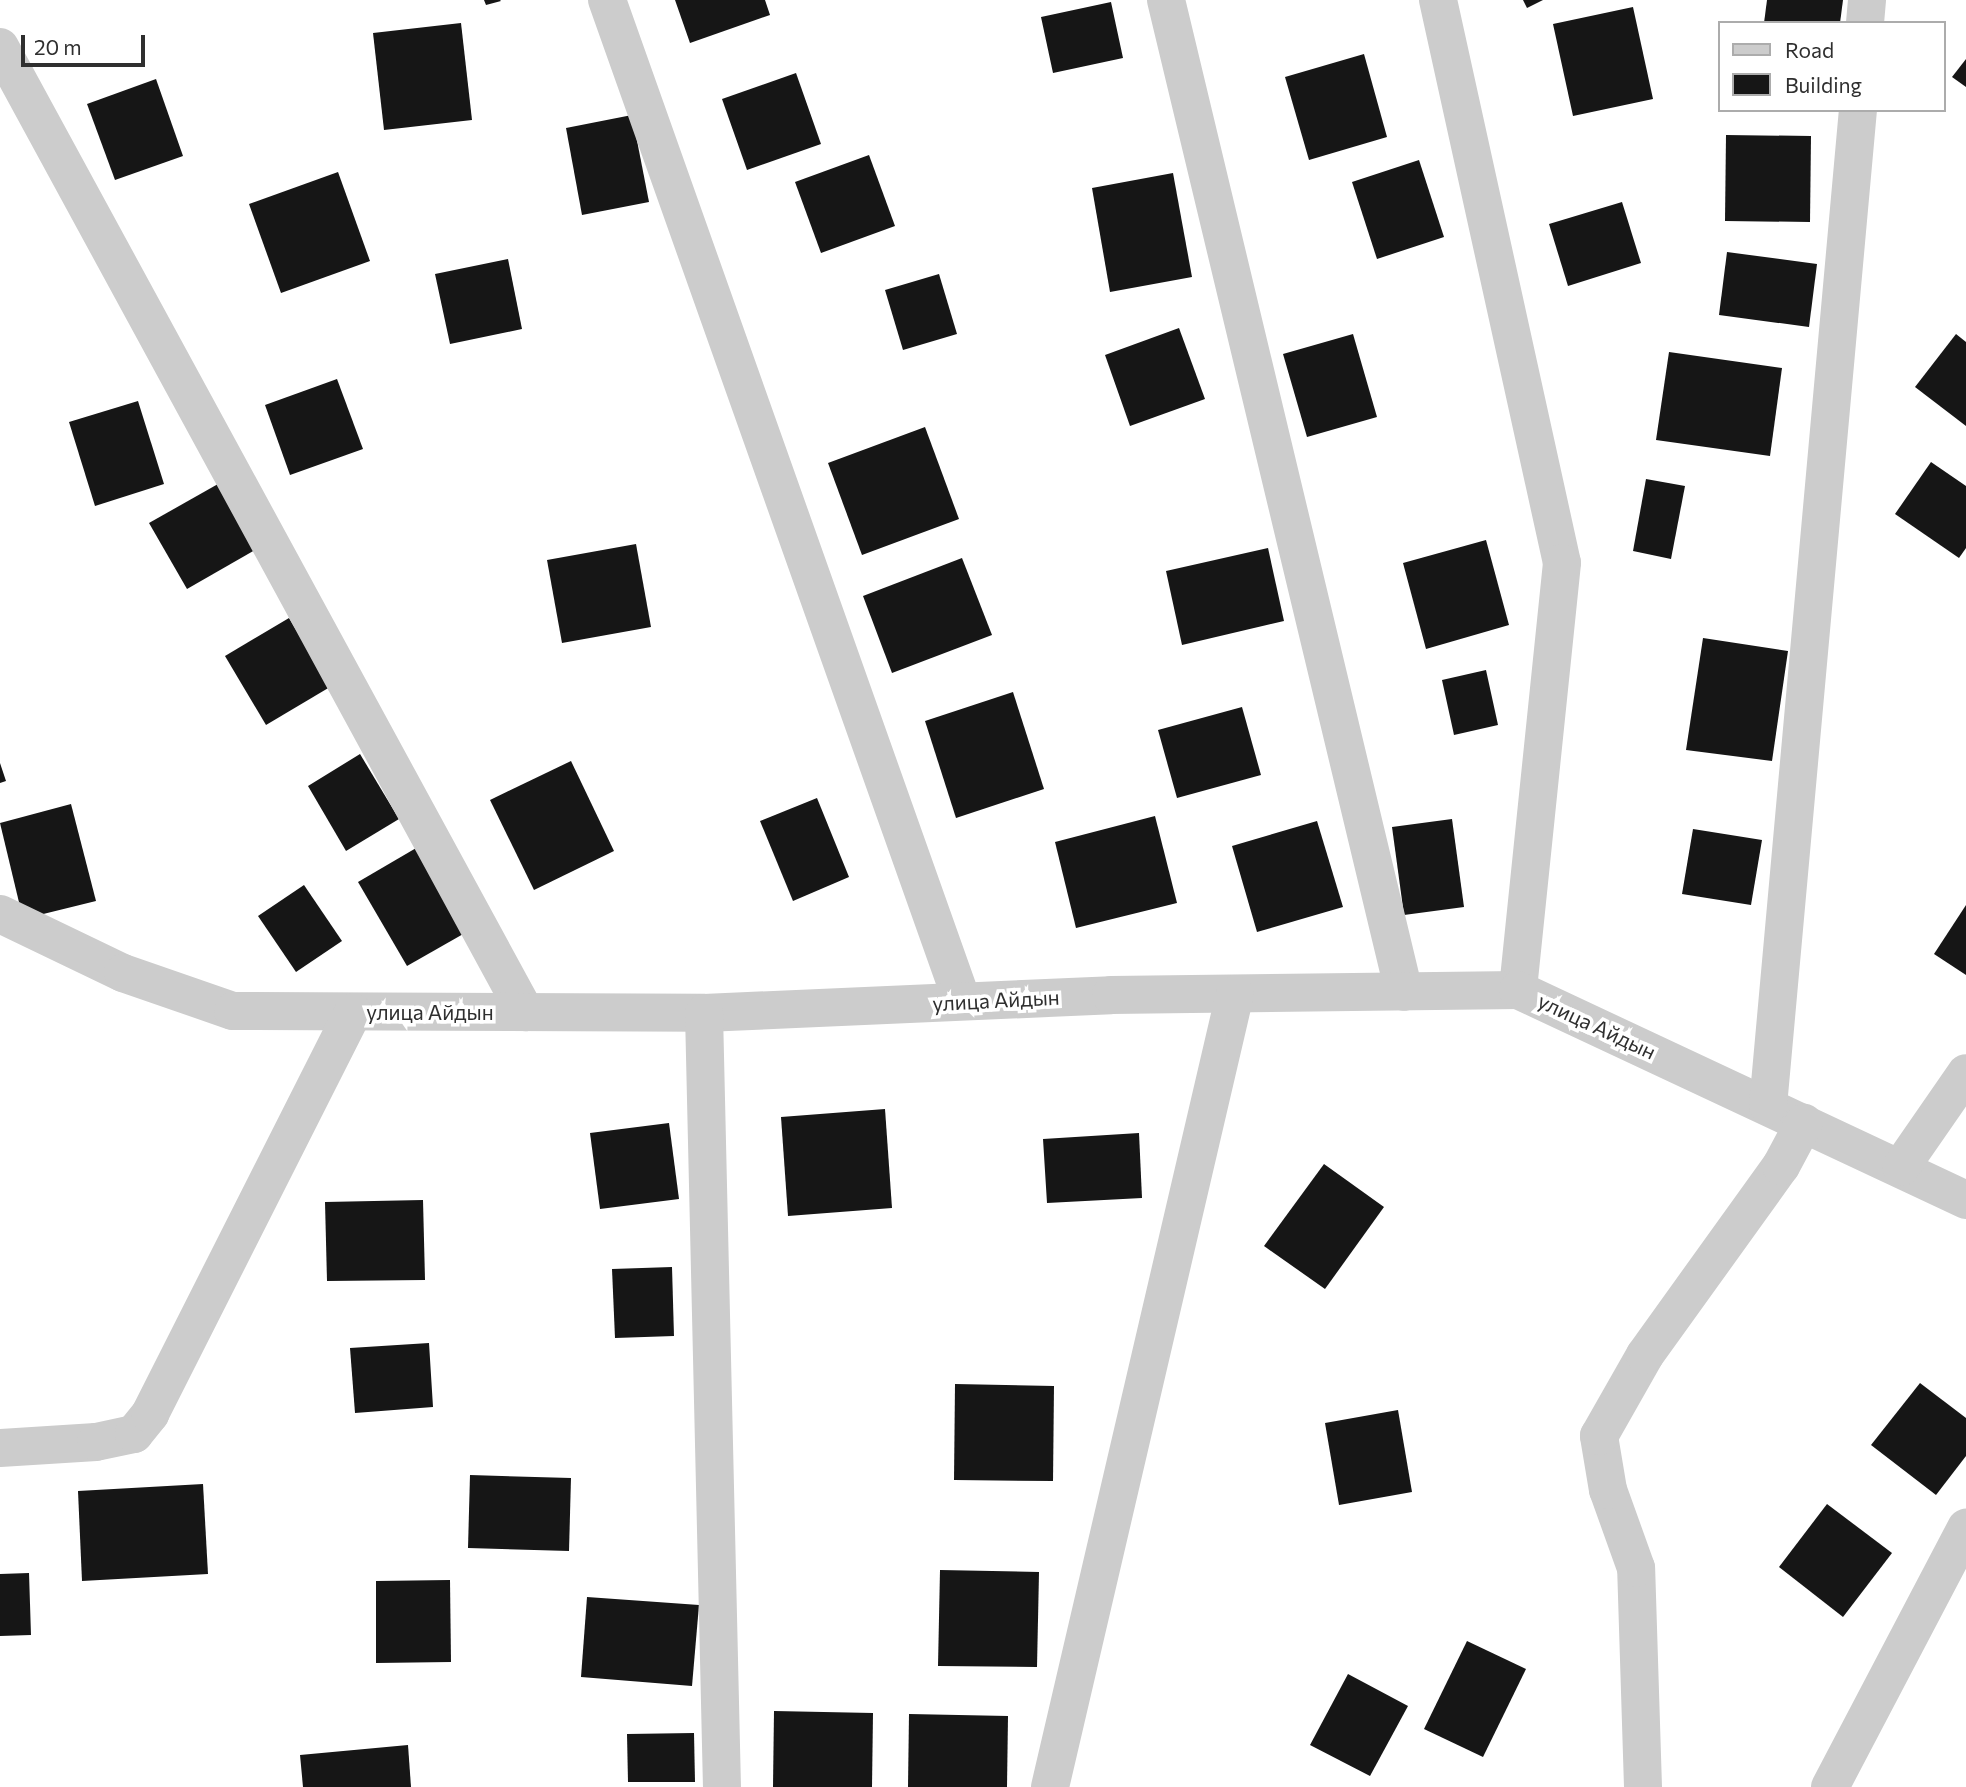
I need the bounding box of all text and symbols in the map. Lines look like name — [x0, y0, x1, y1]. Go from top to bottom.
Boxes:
scale bar — [24, 21, 149, 65]
legend — [1717, 21, 1945, 112]
text: 20 m — [34, 34, 82, 59]
text: Road — [1785, 37, 1834, 62]
text: Building — [1785, 72, 1862, 97]
street label: улица Айдын — [932, 984, 1060, 1016]
street label: улица Айдын — [1534, 988, 1660, 1064]
street label: улица Айдын — [366, 999, 494, 1025]

